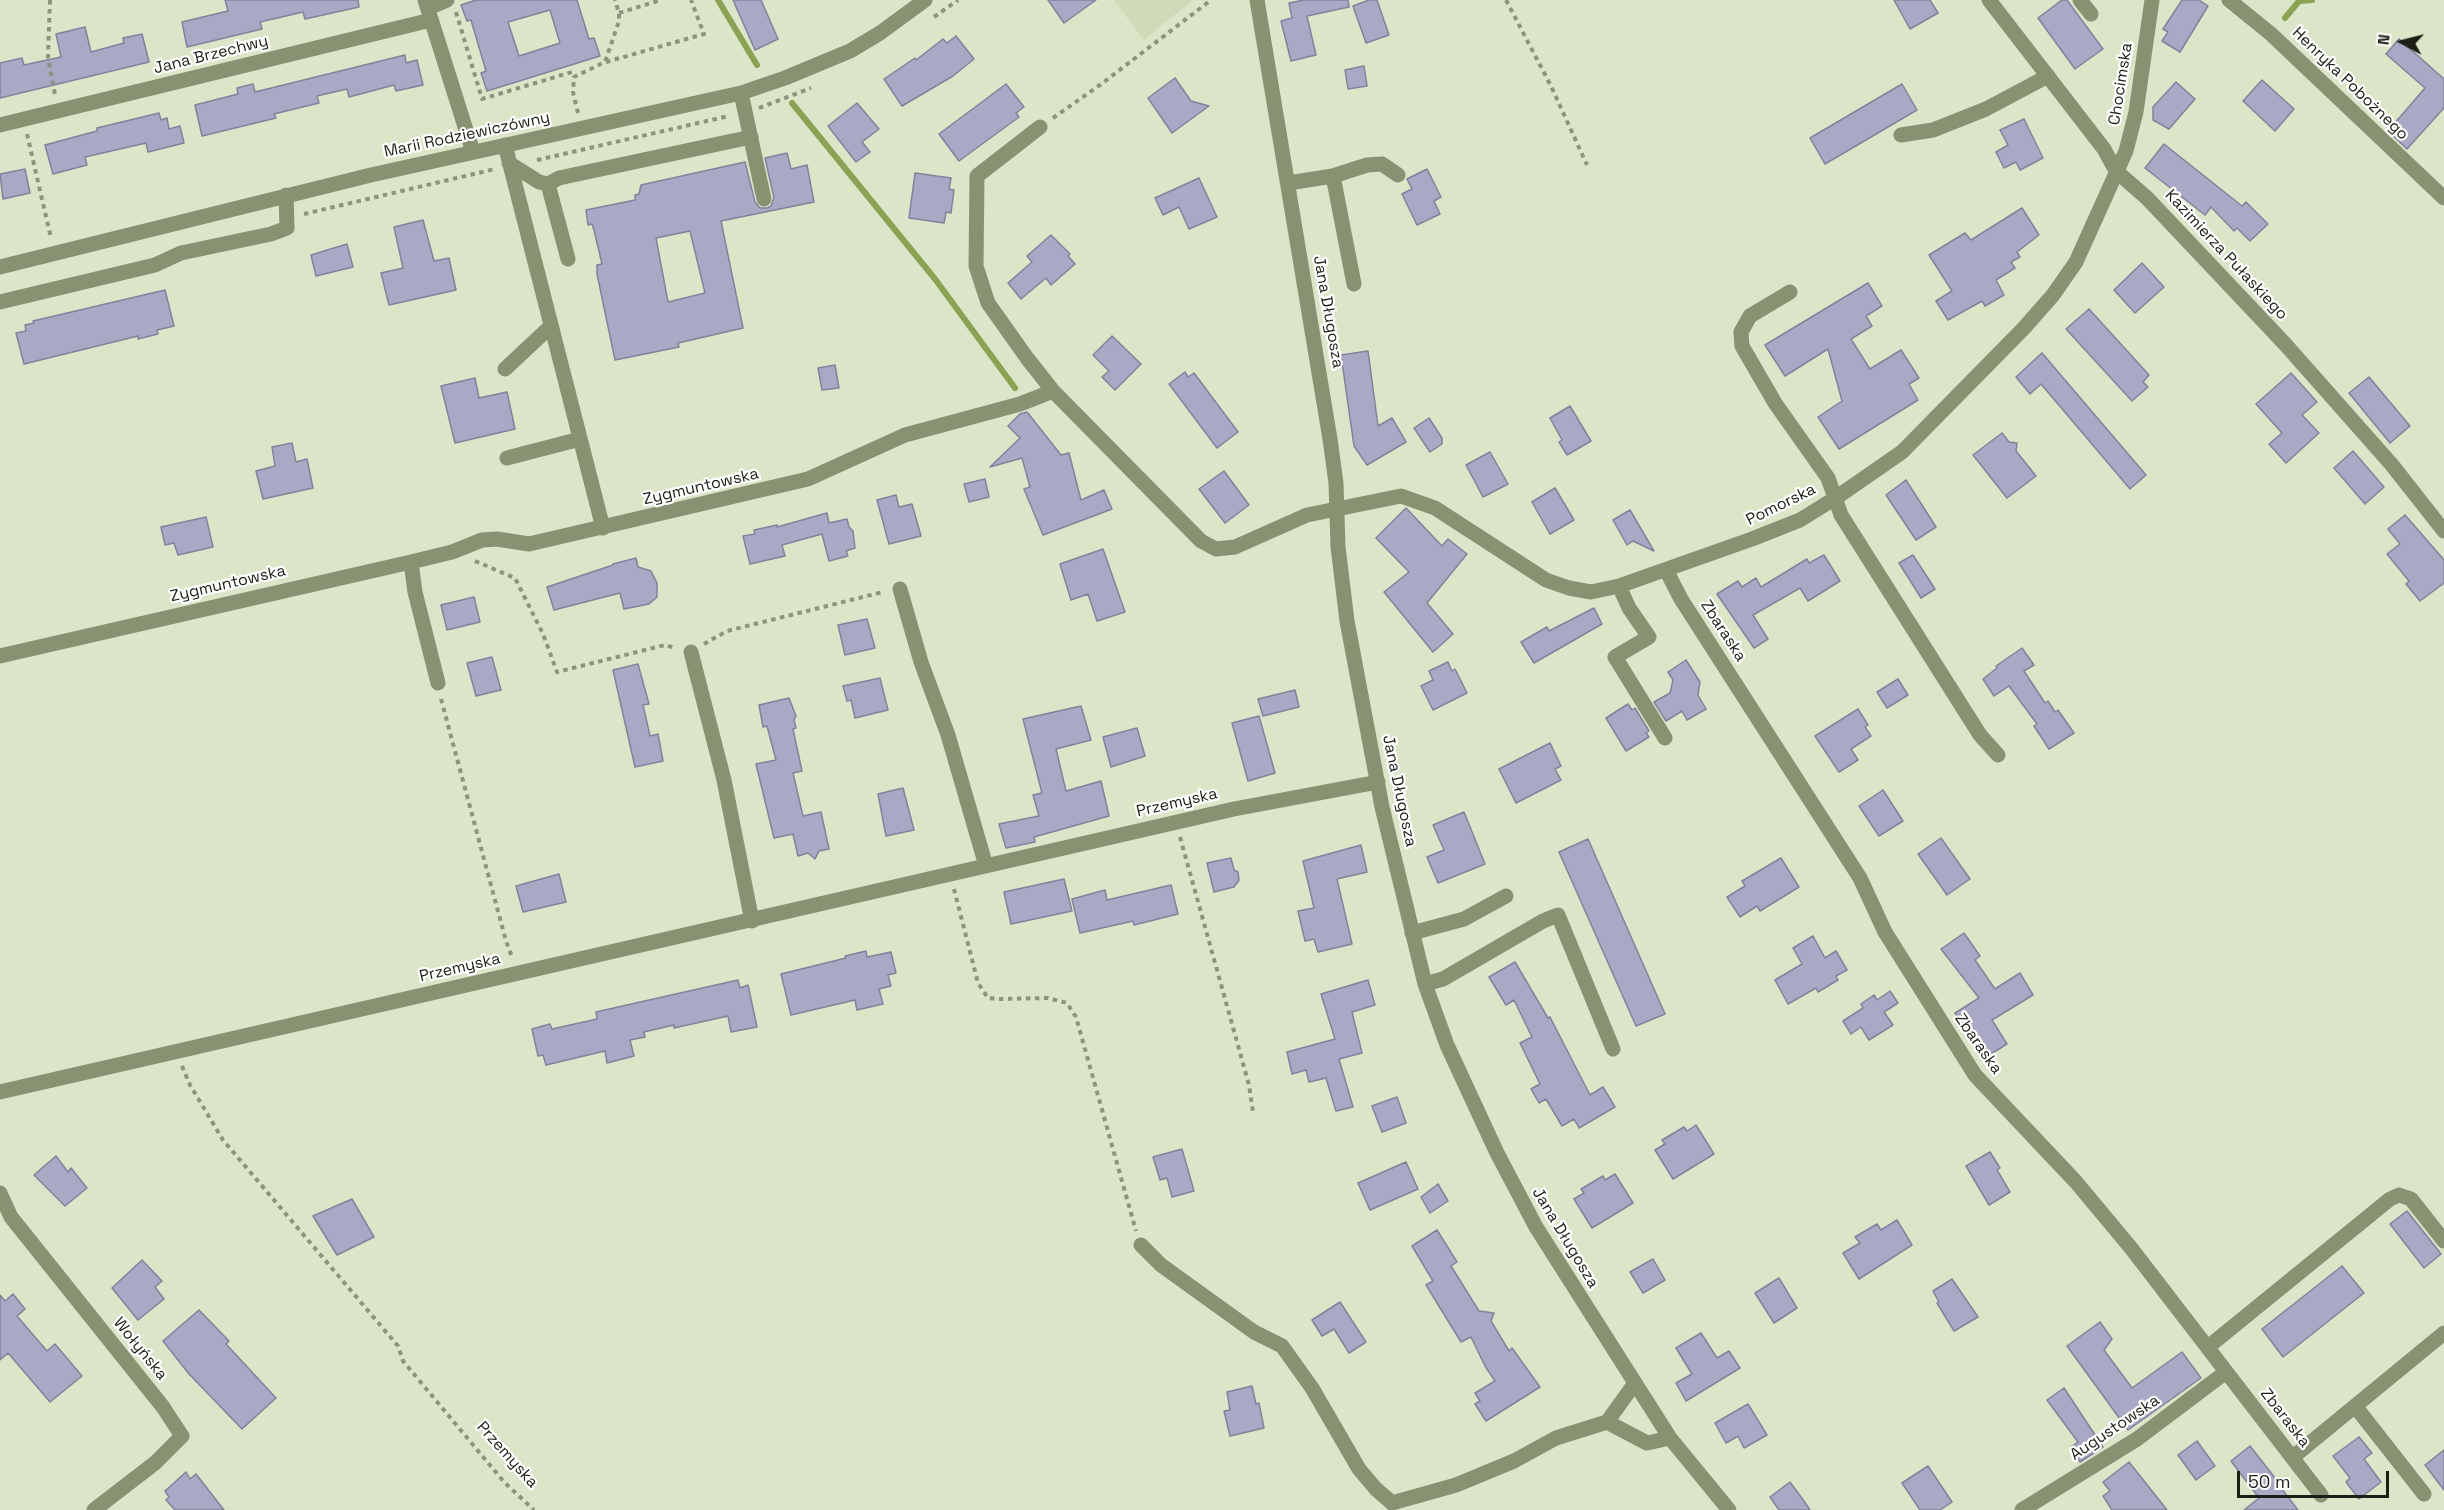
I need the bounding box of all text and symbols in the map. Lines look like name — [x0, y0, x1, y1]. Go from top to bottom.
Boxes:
north arrow — [2372, 12, 2432, 72]
street label: Henryka Pobożnego — [2288, 24, 2412, 144]
street label: Jana Brzechwy — [152, 31, 270, 79]
text: N — [2373, 33, 2395, 46]
street label: Chocimska — [2105, 41, 2137, 127]
street label: Marii Rodziewiczówny — [382, 108, 552, 162]
street label: Kazimierza Pułaskiego — [2161, 186, 2291, 324]
street label: Jana Długosza — [1309, 254, 1347, 370]
street label: Zygmuntowska — [641, 464, 761, 510]
street label: Pomorska — [1743, 480, 1819, 530]
street label: Zygmuntowska — [168, 561, 288, 607]
street label: Zbaraska — [1696, 597, 1750, 665]
street label: Jana Długosza — [1378, 733, 1420, 849]
street label: Przemyska — [1135, 784, 1219, 822]
street label: Przemyska — [418, 949, 502, 987]
street label: Zbaraska — [1950, 1010, 2006, 1078]
street label: Jana Długosza — [1527, 1184, 1603, 1292]
street label: Wołyńska — [109, 1314, 171, 1384]
street label: Zbaraska — [2256, 1385, 2314, 1451]
street label: Augustowska — [2067, 1391, 2163, 1465]
street label: Przemyska — [472, 1418, 542, 1492]
scale bar — [2240, 1459, 2392, 1497]
text: 50 m — [2248, 1470, 2290, 1493]

